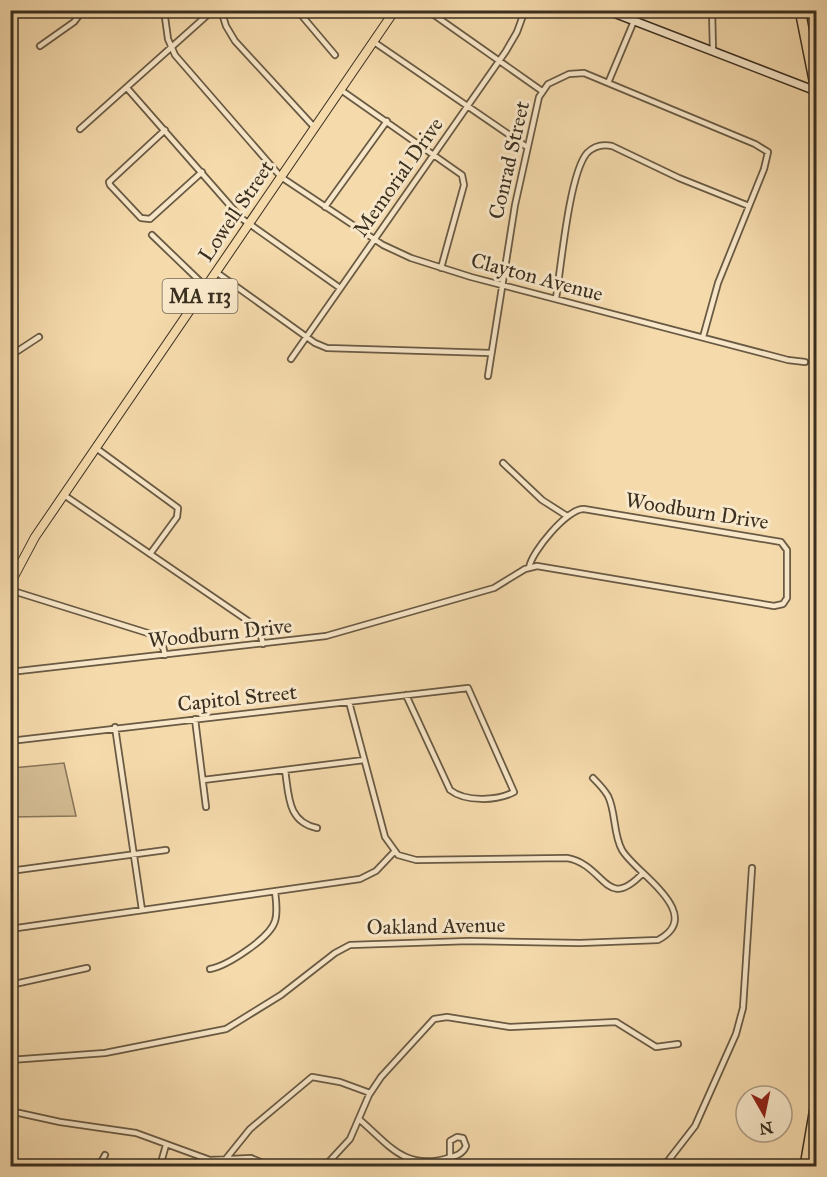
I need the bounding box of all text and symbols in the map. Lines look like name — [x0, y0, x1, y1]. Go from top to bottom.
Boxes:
street label: Conrad Street — [483, 98, 535, 222]
street label: Memorial Drive — [347, 112, 449, 242]
street label: Lowell Street — [193, 155, 280, 267]
street label: Clayton Avenue — [468, 247, 606, 307]
road number: MA 113 — [162, 279, 238, 313]
street label: Woodburn Drive — [623, 487, 771, 535]
street label: Woodburn Drive — [147, 612, 294, 653]
street label: Capitol Street — [176, 679, 299, 717]
street label: Oakland Avenue — [366, 912, 506, 940]
north arrow — [734, 1084, 794, 1144]
text: N — [758, 1118, 774, 1139]

